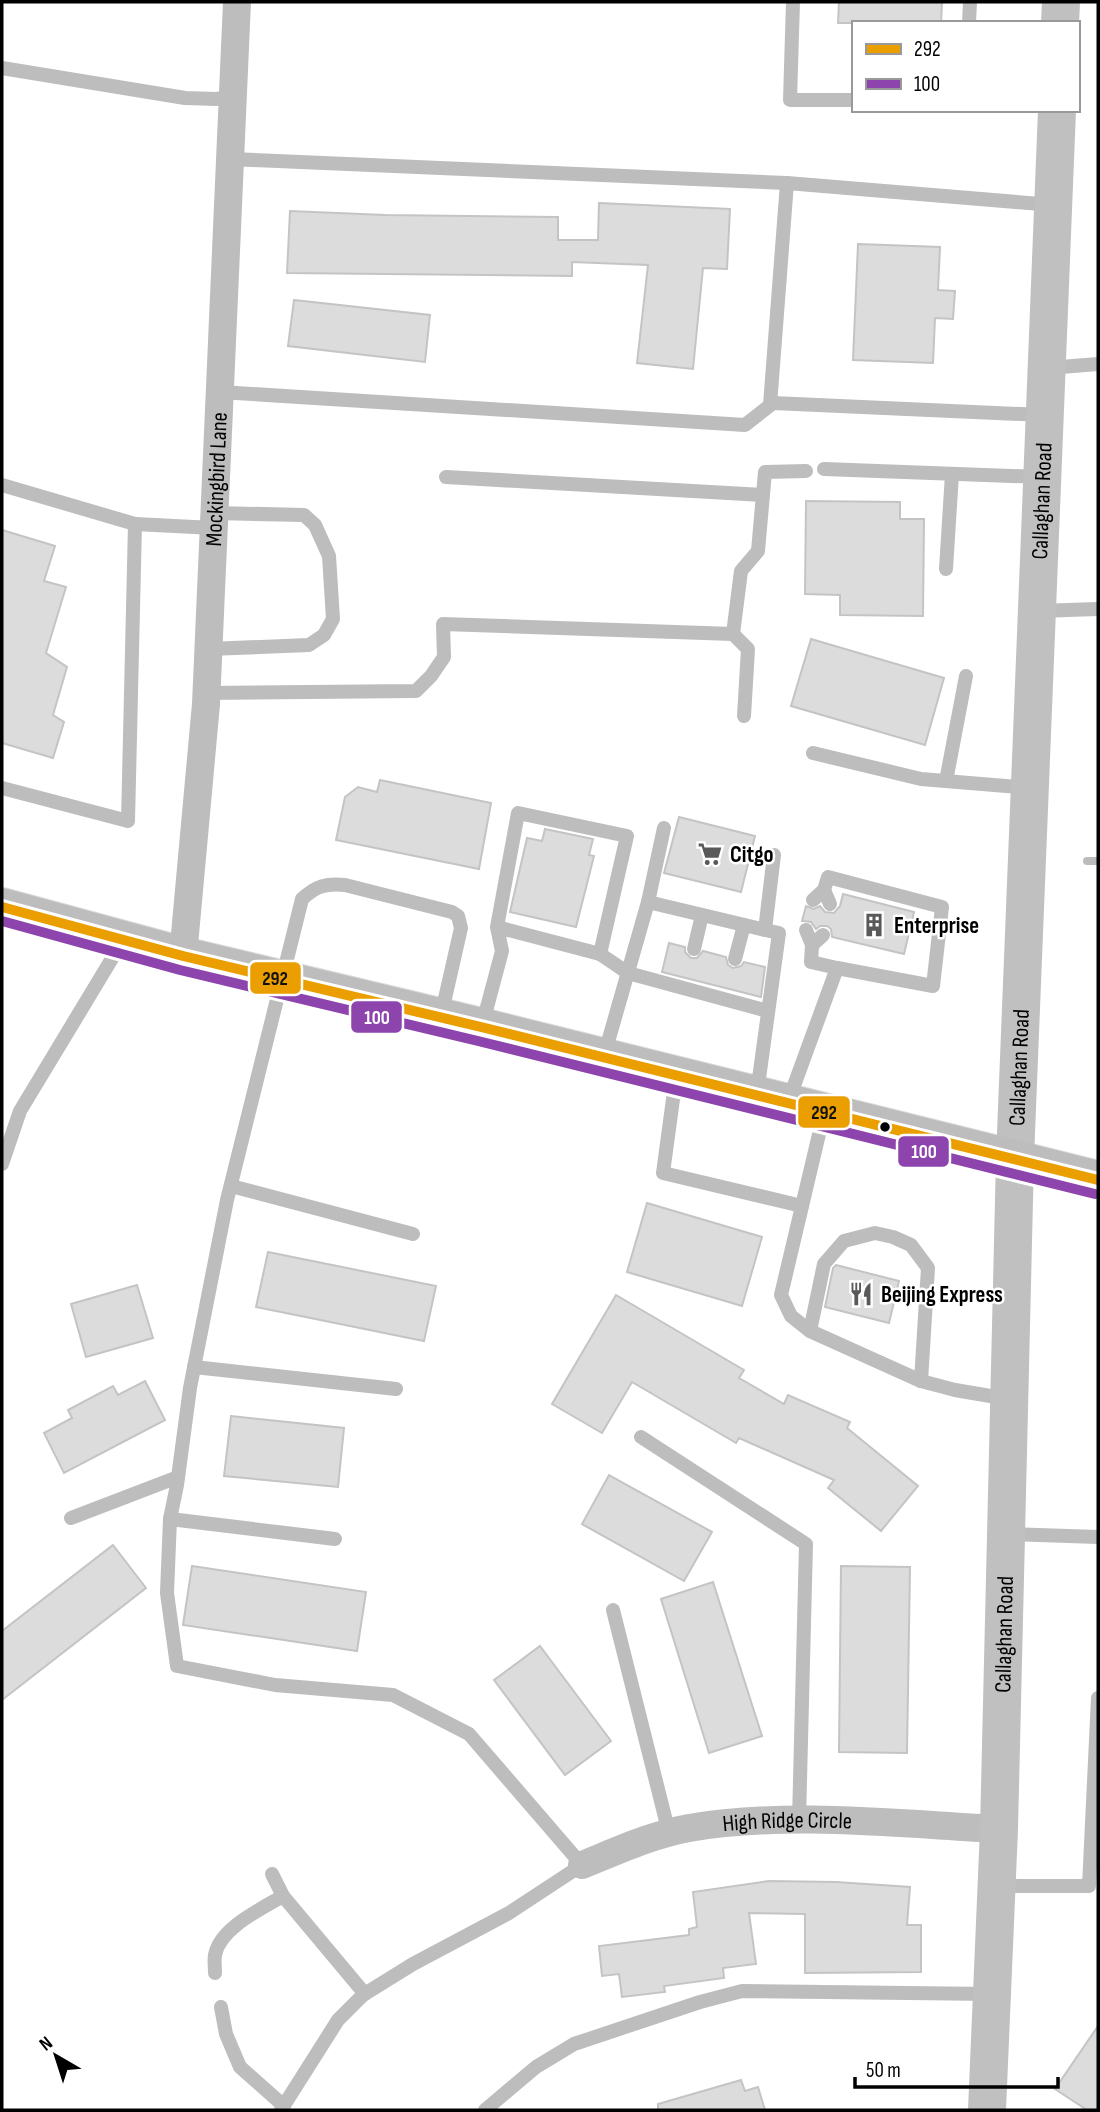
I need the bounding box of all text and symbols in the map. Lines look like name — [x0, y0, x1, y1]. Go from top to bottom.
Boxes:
legend — [852, 21, 1079, 112]
text: 292 — [914, 37, 941, 62]
text: 100 — [914, 72, 940, 97]
street label: Mockingbird Lane — [200, 412, 234, 547]
street label: Callaghan Road — [1026, 442, 1059, 560]
supermarket icon: Citgo — [696, 840, 724, 868]
place label: Citgo — [730, 841, 774, 869]
building icon: Enterprise — [860, 911, 888, 939]
place label: Enterprise — [894, 912, 979, 940]
line badge: 292 — [249, 961, 302, 995]
text: 292 — [262, 968, 288, 991]
line badge: 100 — [350, 1000, 403, 1034]
text: 100 — [364, 1007, 390, 1030]
street label: Callaghan Road — [1003, 1009, 1036, 1126]
line badge: 292 — [797, 1095, 851, 1129]
text: 292 — [811, 1102, 837, 1125]
unlabelled marker — [878, 1120, 892, 1134]
line badge: 100 — [897, 1135, 950, 1168]
text: 100 — [911, 1141, 937, 1164]
restaurant icon: Beijing Express — [847, 1280, 875, 1308]
place label: Beijing Express — [881, 1281, 1003, 1309]
street label: Callaghan Road — [989, 1576, 1020, 1693]
street label: High Ridge Circle — [721, 1807, 852, 1838]
north arrow — [21, 2021, 91, 2091]
text: N — [35, 2032, 57, 2056]
scale bar — [855, 2046, 1058, 2090]
text: 50 m — [866, 2058, 901, 2083]

